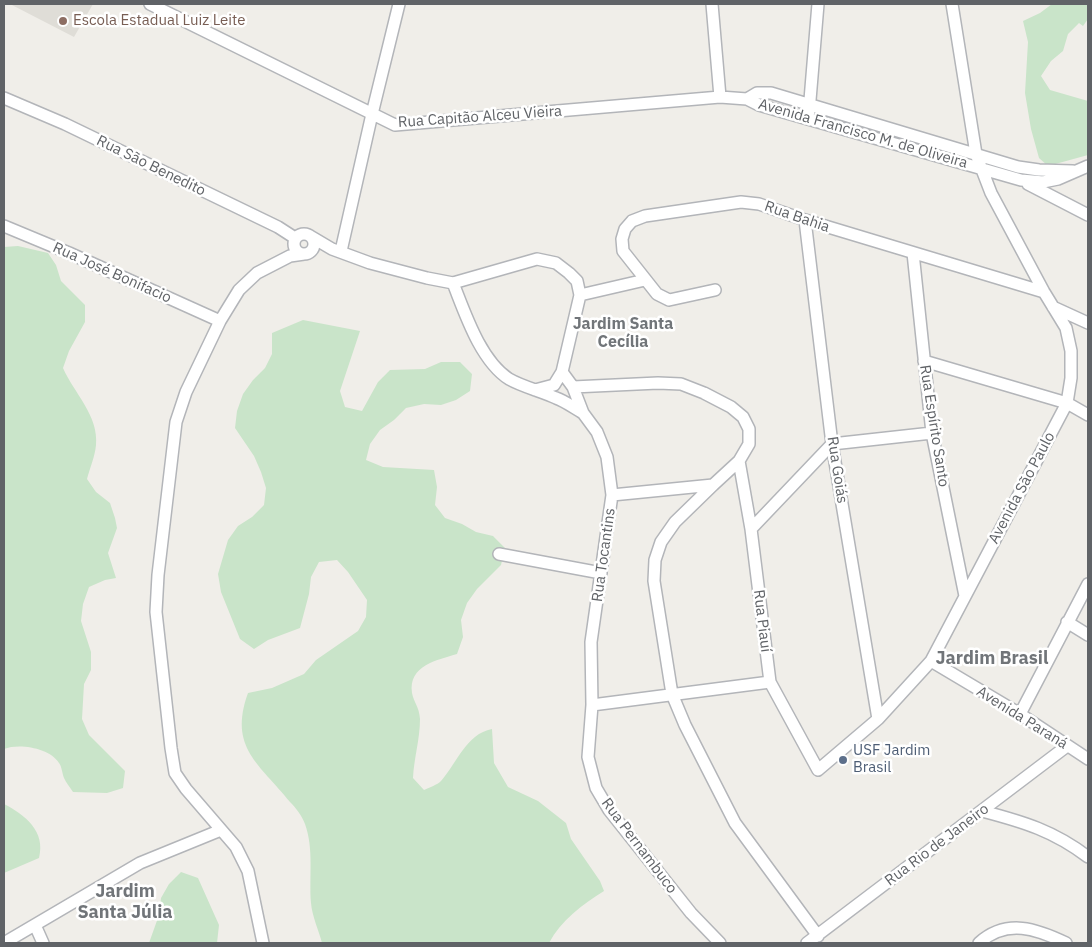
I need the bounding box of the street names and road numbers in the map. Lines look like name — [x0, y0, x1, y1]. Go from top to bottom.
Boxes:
street label: Avenida Francisco M. de Oliveira — [756, 95, 970, 173]
street label: Rua Capitão Alceu Vieira — [397, 102, 563, 132]
street label: Rua São Benedito — [93, 132, 209, 200]
street label: Rua Bahia — [762, 197, 832, 237]
street label: Rua José Bonifacio — [50, 239, 174, 307]
street label: Rua Espírito Santo — [915, 364, 953, 488]
street label: Avenida São Paulo — [985, 429, 1059, 547]
street label: Rua Goiás — [823, 435, 851, 505]
street label: Rua Tocantins — [589, 507, 619, 603]
street label: Rua Piauí — [749, 589, 775, 653]
street label: Avenida Paraná — [973, 683, 1071, 753]
street label: Rua Pernambuco — [597, 795, 681, 897]
street label: Rua Rio de Janeiro — [881, 800, 993, 890]

